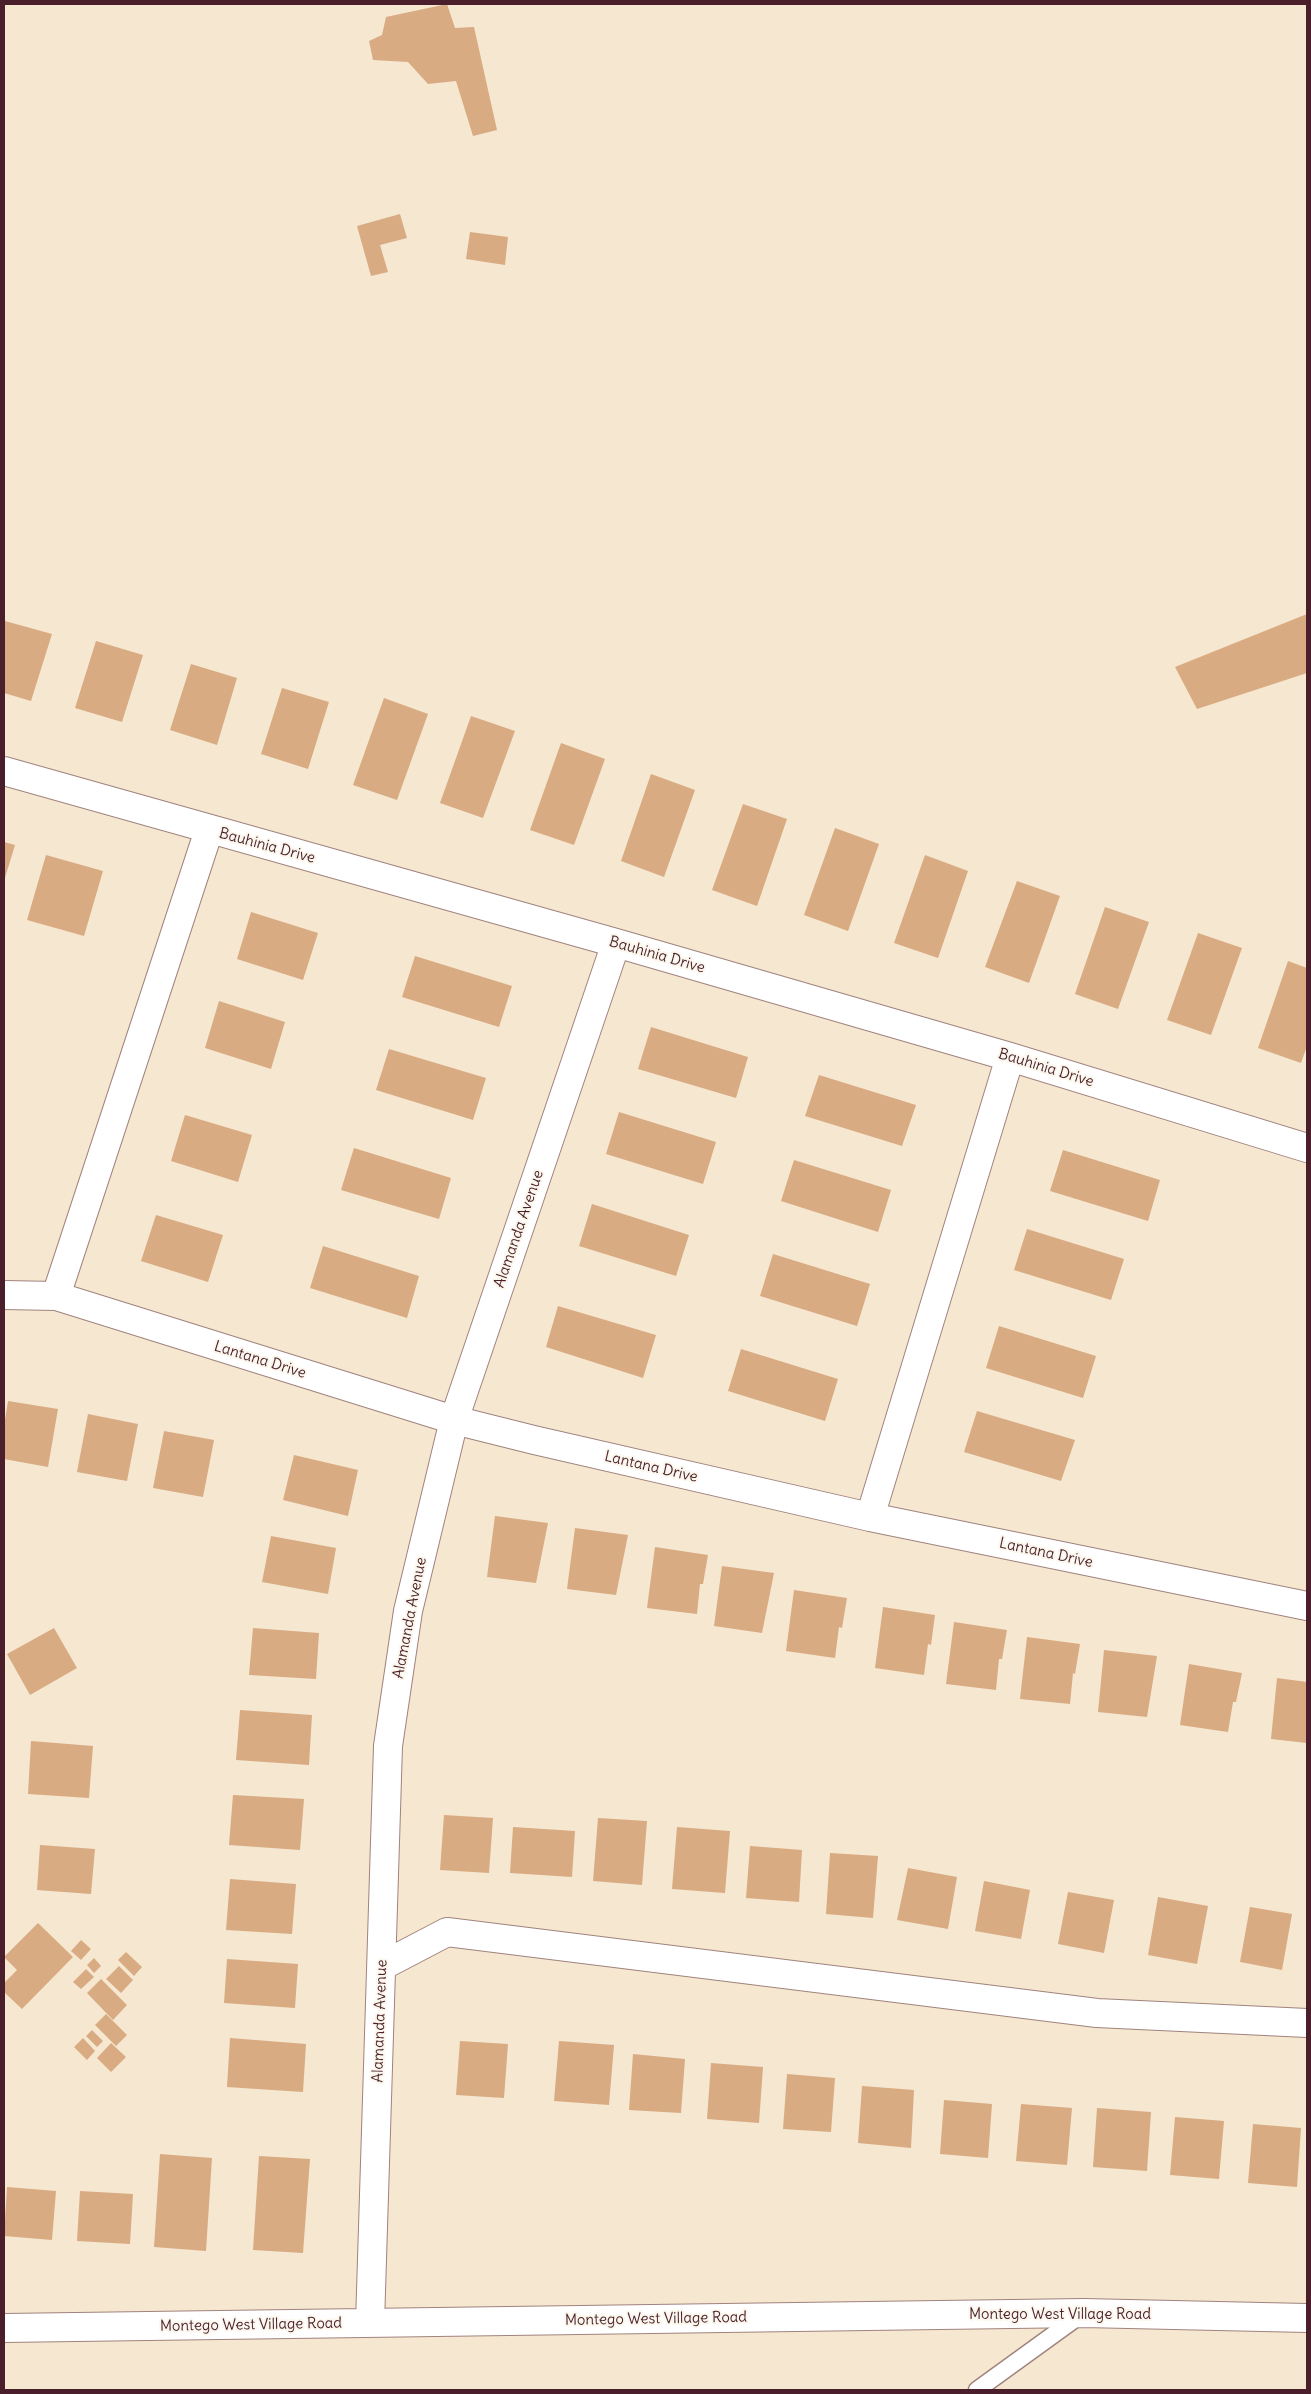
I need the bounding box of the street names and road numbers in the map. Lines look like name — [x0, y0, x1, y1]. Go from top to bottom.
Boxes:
street label: Bauhinia Drive — [217, 825, 317, 867]
street label: Bauhinia Drive — [607, 933, 707, 977]
street label: Bauhinia Drive — [996, 1045, 1096, 1091]
street label: Alamanda Avenue — [490, 1168, 548, 1290]
street label: Lantana Drive — [212, 1337, 308, 1383]
street label: Lantana Drive — [603, 1448, 699, 1486]
street label: Lantana Drive — [998, 1534, 1094, 1572]
street label: Alamanda Avenue — [389, 1556, 431, 1680]
street label: Alamanda Avenue — [369, 1959, 391, 2083]
street label: Montego West Village Road — [969, 2306, 1151, 2324]
street label: Montego West Village Road — [565, 2308, 747, 2330]
street label: Montego West Village Road — [160, 2314, 342, 2336]

